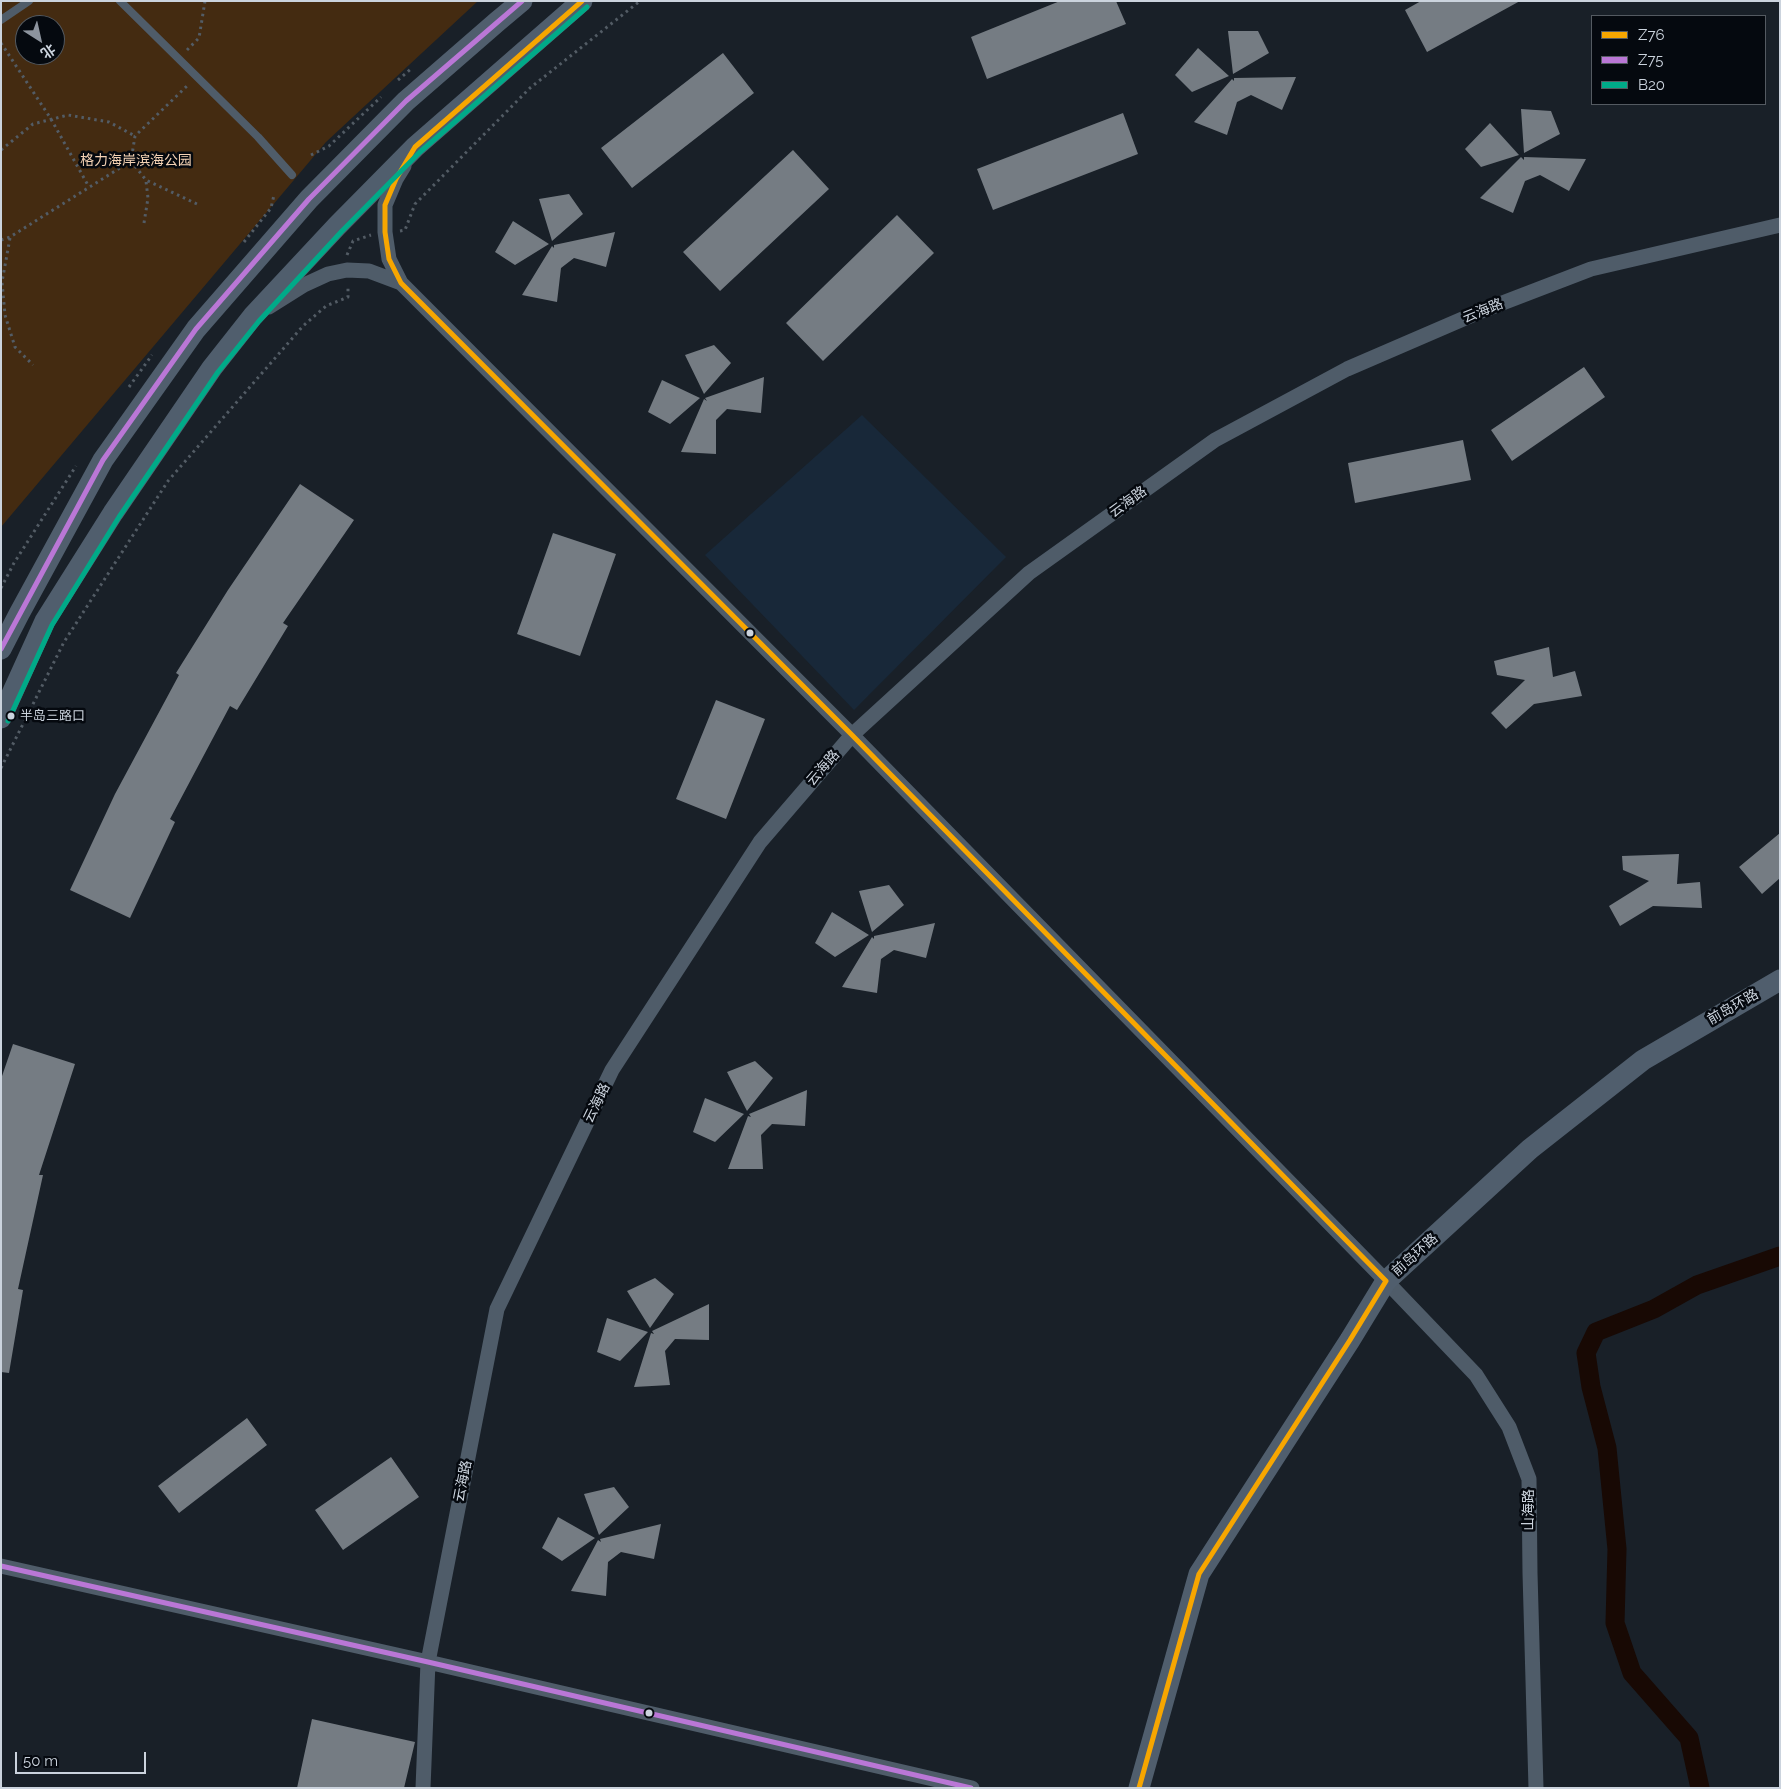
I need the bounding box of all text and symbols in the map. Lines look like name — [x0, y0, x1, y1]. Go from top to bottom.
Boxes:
north arrow — [15, 15, 65, 65]
legend — [1591, 15, 1766, 105]
text: Z76 — [1638, 26, 1665, 44]
text: 北 — [38, 41, 58, 62]
text: Z75 — [1638, 51, 1663, 69]
text: B20 — [1638, 76, 1665, 94]
park label: 格力海岸滨海公园 — [80, 153, 192, 169]
street label: 云海路 — [1460, 295, 1506, 327]
street label: 云海路 — [1106, 483, 1150, 521]
unlabelled marker — [745, 628, 755, 638]
place label: 半岛三路口 — [20, 708, 85, 724]
marker: 半岛三路口 — [6, 711, 16, 721]
street label: 云海路 — [803, 747, 843, 789]
street label: 前岛环路 — [1705, 986, 1761, 1028]
street label: 云海路 — [580, 1080, 614, 1126]
street label: 前岛环路 — [1389, 1230, 1441, 1280]
street label: 云海路 — [451, 1459, 475, 1503]
street label: 山海路 — [1521, 1489, 1537, 1531]
unlabelled marker — [644, 1708, 654, 1718]
scale bar — [18, 1742, 149, 1774]
text: 50 m — [23, 1752, 58, 1770]

